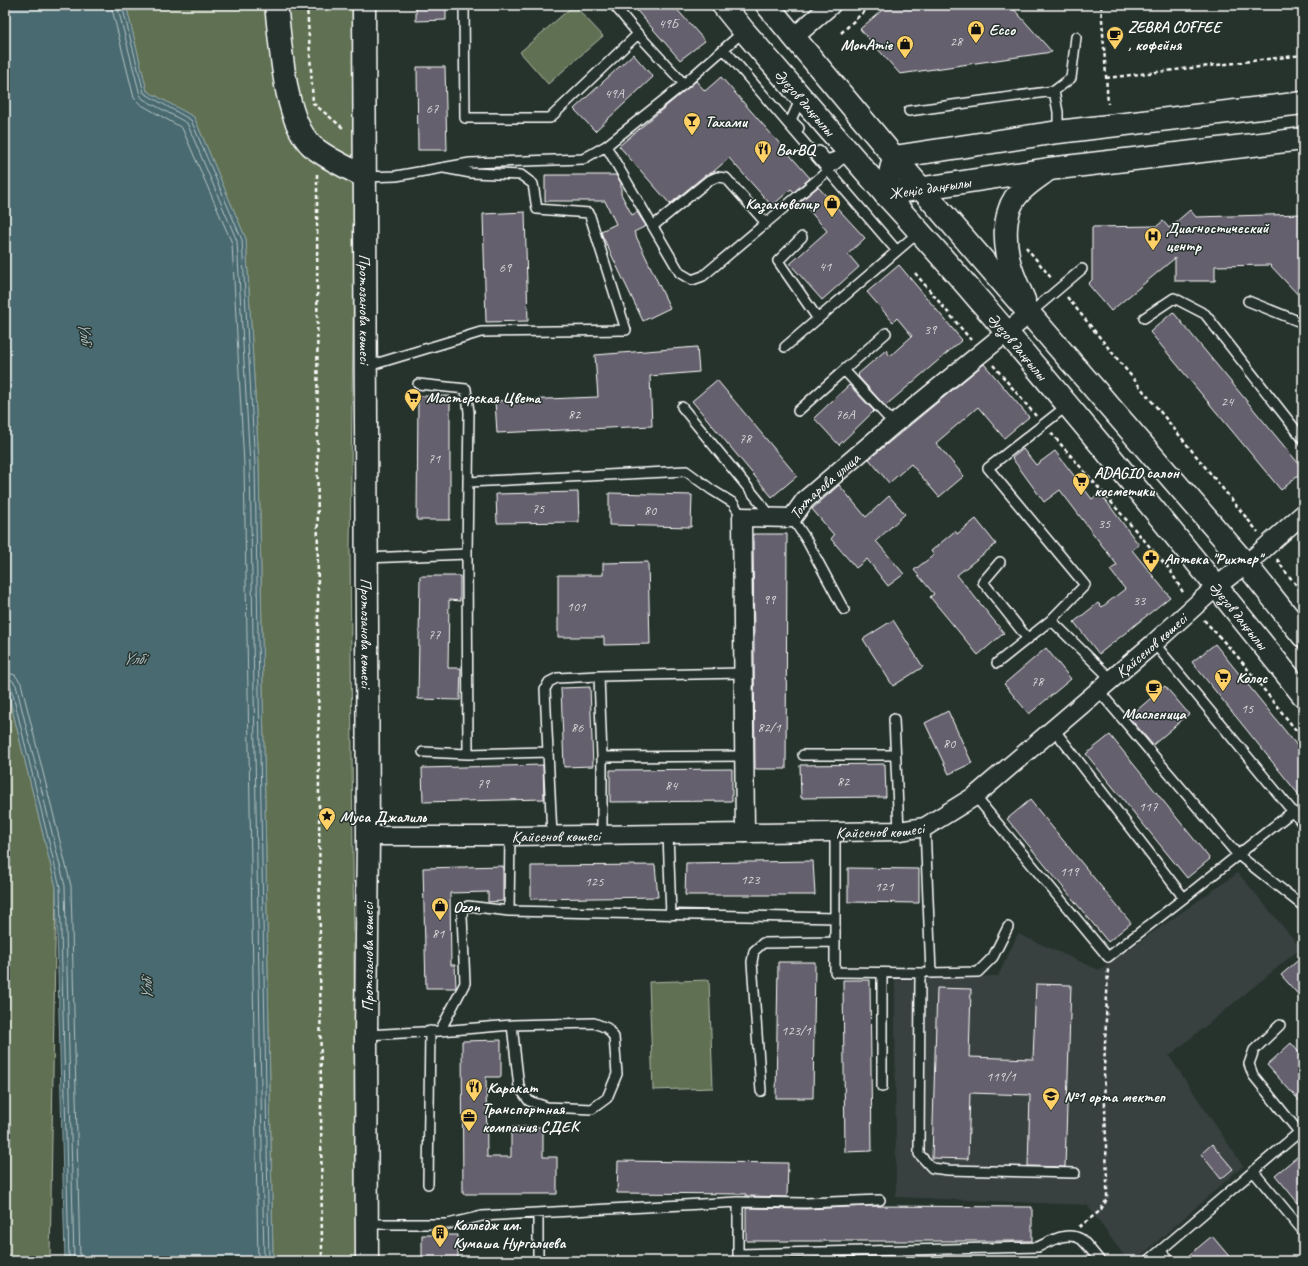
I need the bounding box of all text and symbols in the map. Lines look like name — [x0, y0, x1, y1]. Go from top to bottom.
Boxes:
house number: 49Б — [658, 15, 681, 32]
place label: ZEBRA COFFEE , кофейня — [1128, 17, 1224, 55]
shop icon: Ecco — [966, 19, 986, 44]
place label: Ecco — [989, 20, 1016, 40]
cafe icon: ZEBRA COFFEE , кофейня — [1105, 25, 1125, 50]
house number: 28 — [950, 33, 964, 50]
shop icon: MonAmie — [895, 34, 915, 59]
place label: MonAmie — [841, 35, 894, 55]
street label: Әуезов даңғылы — [770, 65, 840, 141]
house number: 49А — [604, 85, 625, 102]
house number: 67 — [426, 100, 439, 117]
bar icon: Тахами — [682, 111, 702, 136]
place label: Тахами — [705, 112, 749, 132]
restaurant icon: BarBQ — [753, 139, 773, 164]
place label: BarBQ — [776, 140, 817, 160]
street label: Жеңіс даңғылы — [887, 172, 973, 204]
shop icon: Казахювелир — [822, 193, 842, 218]
place label: Казахювелир — [745, 194, 820, 214]
place label: Диагностический центр — [1166, 218, 1270, 256]
hospital icon: Диагностический центр — [1143, 226, 1163, 251]
street label: Протозанова көшесі — [354, 254, 375, 366]
house number: 41 — [819, 258, 832, 275]
house number: 69 — [499, 259, 513, 276]
street label: Әуезов даңғылы — [983, 309, 1052, 386]
water label: Үлбі — [73, 320, 98, 351]
house number: 39 — [924, 321, 938, 338]
supermarket icon: Мастерская Цвета — [403, 387, 423, 412]
place label: Мастерская Цвета — [426, 388, 542, 408]
house number: 24 — [1221, 393, 1235, 410]
house number: 82 — [568, 406, 582, 423]
house number: 76А — [835, 406, 856, 423]
house number: 78 — [739, 430, 753, 447]
street label: Тохтарова улица — [785, 448, 865, 524]
house number: 71 — [428, 450, 441, 467]
place label: ADAGIO салон косметики — [1094, 463, 1181, 501]
supermarket icon: ADAGIO салон косметики — [1071, 471, 1091, 496]
house number: 75 — [532, 500, 545, 517]
house number: 80 — [644, 502, 658, 519]
house number: 35 — [1098, 515, 1111, 532]
pharmacy icon: Аптека "Рихтер" — [1141, 548, 1161, 573]
place label: Аптека "Рихтер" — [1164, 549, 1266, 569]
street label: Әуезов даңғылы — [1205, 577, 1273, 655]
street label: Протозанова көшесі — [356, 578, 376, 690]
house number: 99 — [763, 591, 777, 608]
house number: 33 — [1133, 592, 1147, 609]
house number: 101 — [567, 598, 586, 615]
street label: Қайсенов көшесі — [1112, 608, 1193, 682]
house number: 77 — [428, 626, 441, 643]
water label: Үлбі — [123, 648, 150, 669]
supermarket icon: Колос — [1213, 667, 1233, 692]
place label: Колос — [1236, 668, 1268, 688]
house number: 78 — [1031, 673, 1045, 690]
cafe icon: Масленица — [1144, 678, 1164, 703]
house number: 15 — [1241, 700, 1254, 717]
place label: Масленица — [1122, 704, 1188, 724]
house number: 86 — [571, 719, 584, 736]
house number: 82/1 — [757, 719, 781, 736]
house number: 80 — [943, 735, 957, 752]
house number: 82 — [837, 773, 851, 790]
house number: 79 — [477, 775, 491, 792]
house number: 84 — [665, 777, 679, 794]
house number: 117 — [1139, 798, 1158, 815]
place icon: Муса Джалиль — [317, 806, 337, 831]
place label: Муса Джалиль — [340, 807, 427, 827]
street label: Қайсенов көшесі — [836, 818, 928, 843]
street label: Қайсенов көшесі — [512, 826, 602, 847]
house number: 119 — [1060, 863, 1080, 880]
house number: 123 — [741, 871, 761, 888]
house number: 125 — [585, 873, 604, 890]
house number: 121 — [875, 878, 894, 895]
shop icon: Ozon — [430, 896, 450, 921]
place label: Ozon — [453, 897, 480, 917]
street label: Протозанова көшесі — [358, 900, 378, 1012]
house number: 81 — [432, 925, 445, 942]
water label: Үлбі — [136, 973, 157, 1000]
house number: 123/1 — [781, 1022, 812, 1039]
house number: 119/1 — [986, 1068, 1017, 1085]
restaurant icon: Каракат — [464, 1077, 484, 1102]
place label: Каракат — [487, 1078, 538, 1098]
school or university icon: №1 орта мектеп — [1041, 1086, 1061, 1111]
place label: №1 орта мектеп — [1064, 1087, 1167, 1107]
place label: Транспортная компания СДЕК — [482, 1099, 581, 1137]
office icon: Транспортная компания СДЕК — [459, 1107, 479, 1132]
place label: Колледж им. Кумаша Нургалиева — [453, 1215, 566, 1253]
building icon: Колледж им. Кумаша Нургалиева — [430, 1223, 450, 1248]

